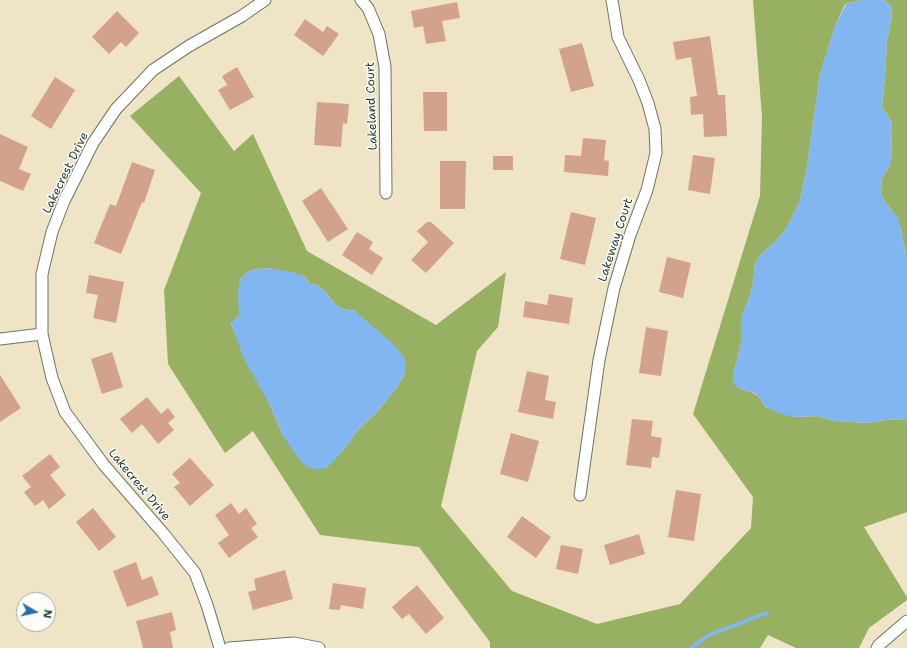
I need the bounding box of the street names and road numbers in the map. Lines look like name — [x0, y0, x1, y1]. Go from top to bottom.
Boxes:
street label: Lakeland Court — [363, 61, 381, 151]
street label: Lakecrest Drive — [40, 130, 92, 216]
street label: Lakeway Court — [596, 196, 636, 284]
street label: Lakecrest Drive — [105, 446, 173, 524]

